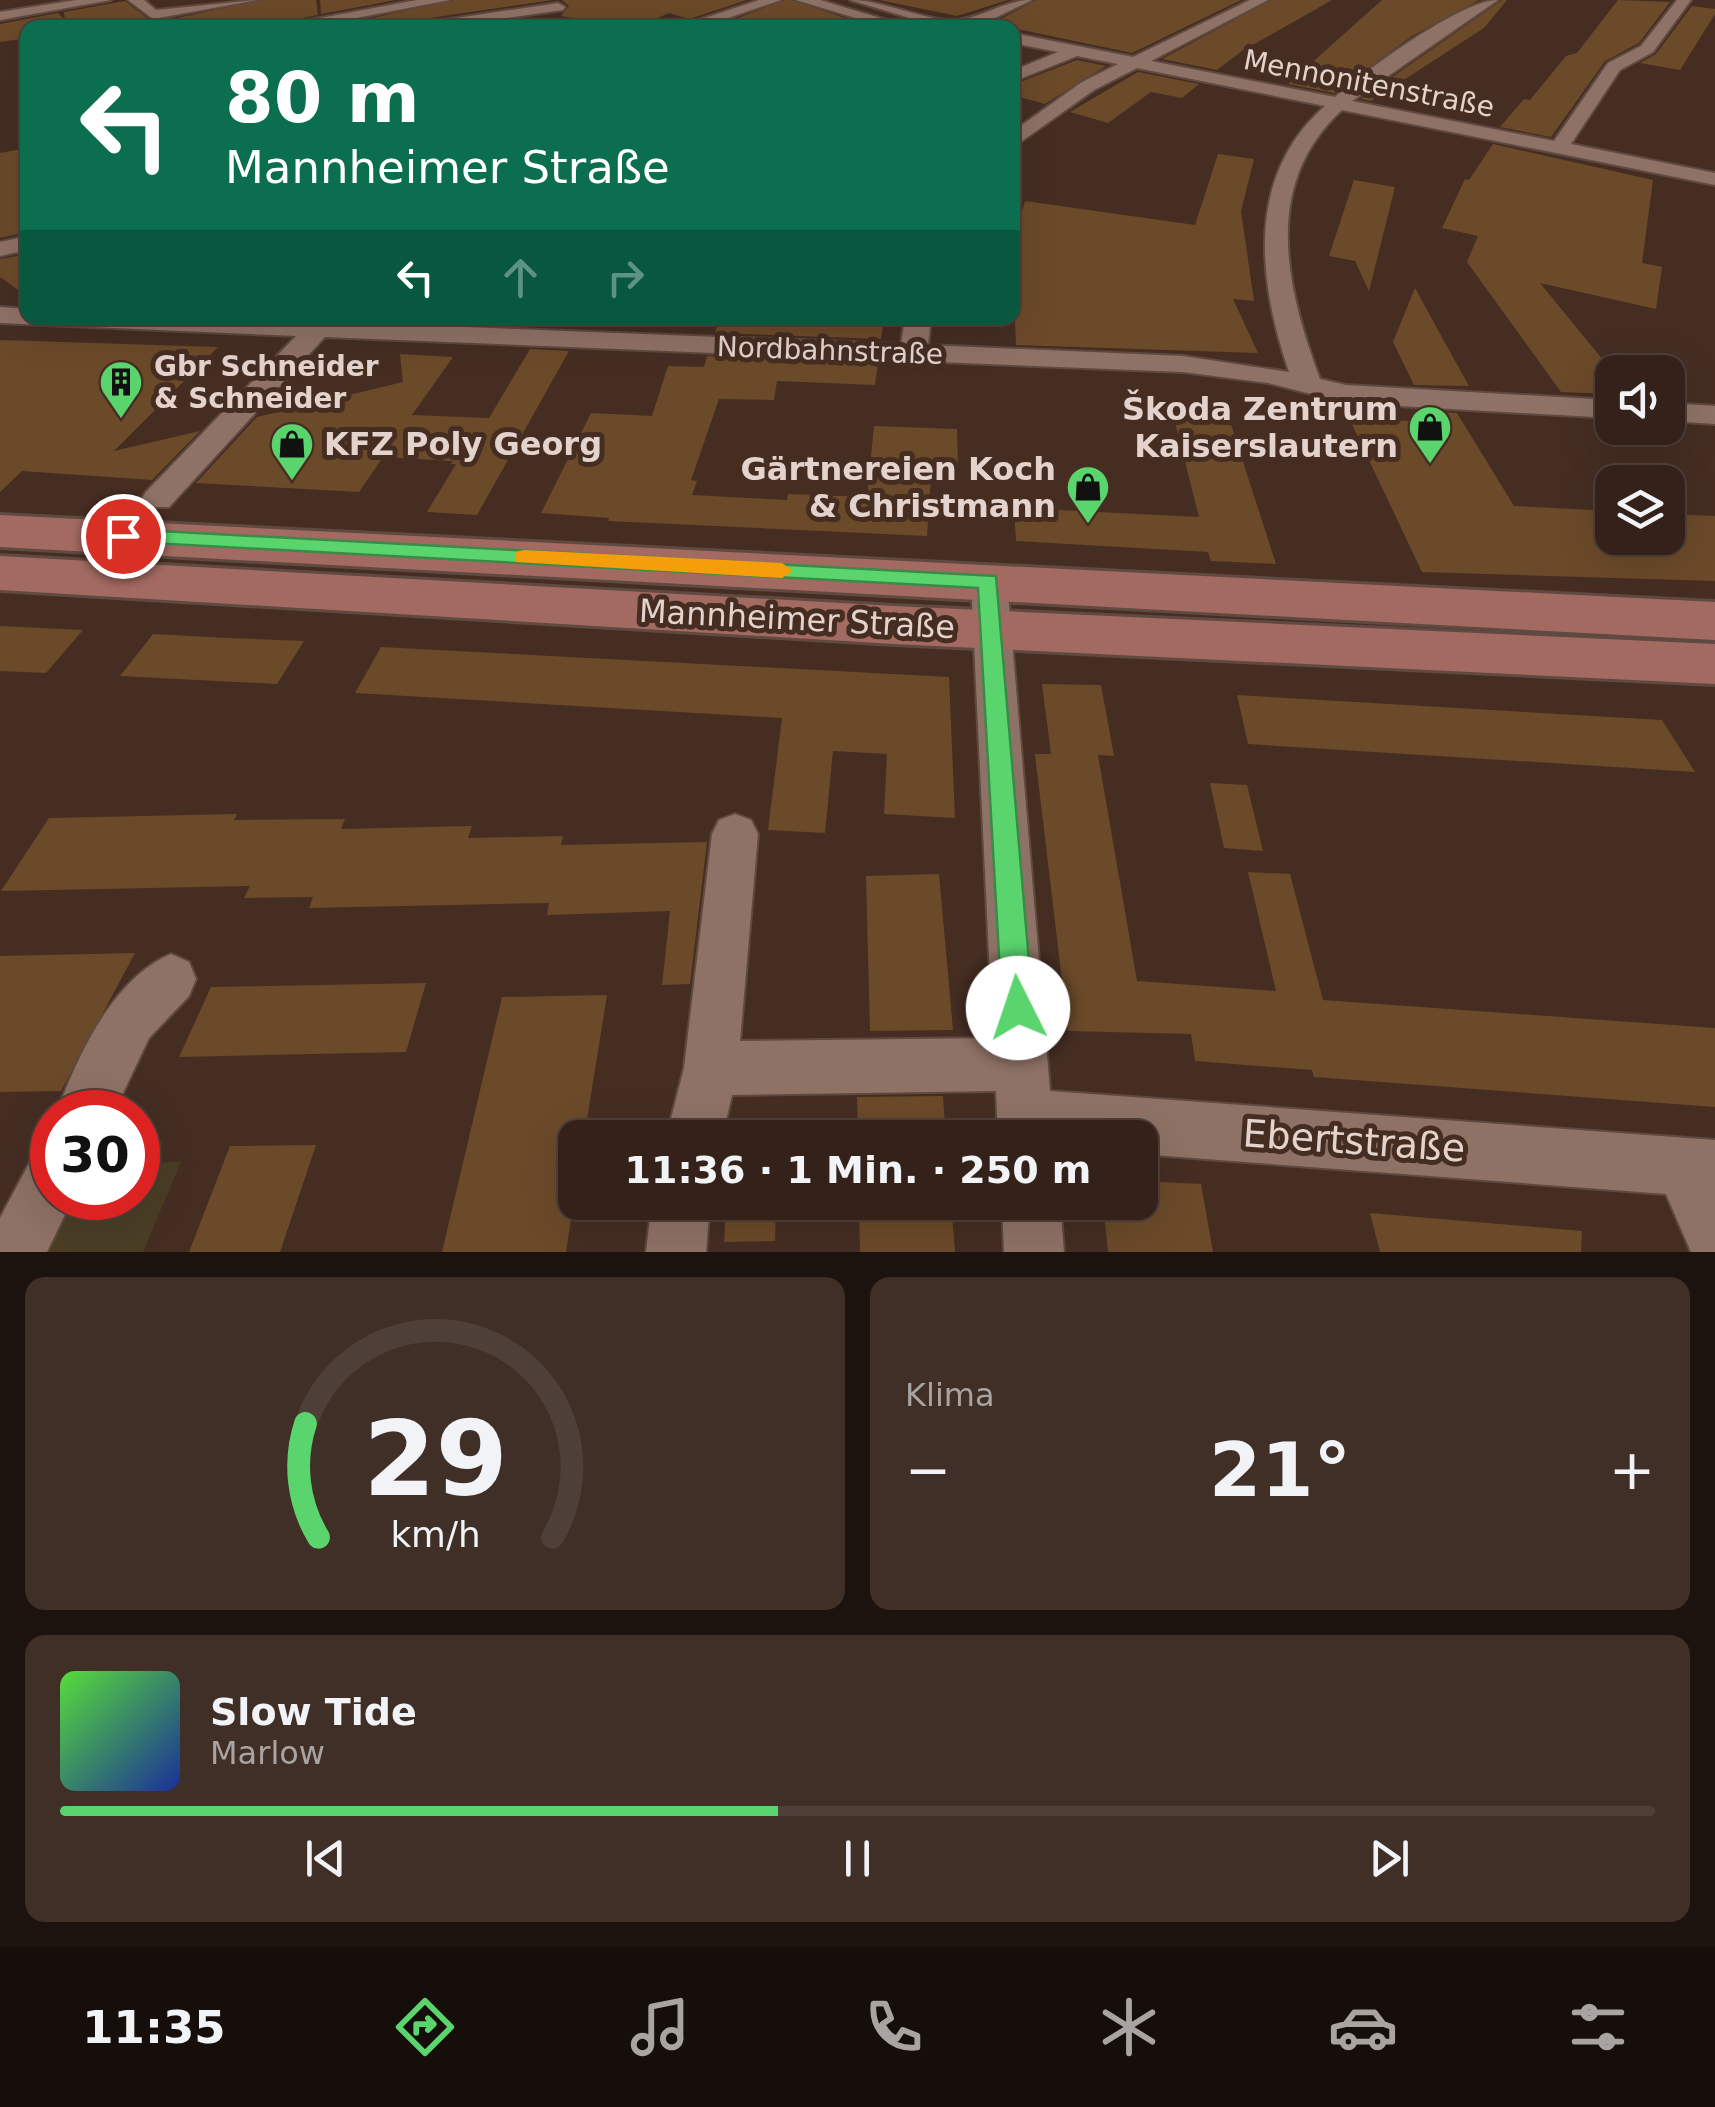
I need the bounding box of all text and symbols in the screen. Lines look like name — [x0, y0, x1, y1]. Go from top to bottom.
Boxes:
street label: Mennonitenstraße — [1241, 43, 1497, 124]
text: 80 m — [225, 57, 420, 139]
icon: left — [60, 60, 190, 190]
text: Mannheimer Straße — [225, 141, 670, 194]
icon: left — [388, 250, 443, 305]
icon: ahead — [493, 250, 548, 305]
icon: right — [598, 250, 653, 305]
street label: Nordbahnstraße — [716, 330, 944, 371]
place label: Gbr Schneider & Schneider — [154, 350, 379, 415]
map controls — [1595, 355, 1685, 555]
button: sound — [1595, 355, 1685, 445]
building icon: Gbr Schneider & Schneider — [98, 359, 144, 420]
place label: Škoda Zentrum Kaiserslautern — [1122, 389, 1398, 465]
shop icon: Škoda Zentrum Kaiserslautern — [1407, 404, 1453, 465]
shop icon: KFZ Poly Georg — [269, 421, 315, 482]
place label: KFZ Poly Georg — [324, 425, 602, 463]
place label: Gärtnereien Koch & Christmann — [741, 450, 1056, 525]
shop icon: Gärtnereien Koch & Christmann — [1065, 464, 1111, 525]
button: layers — [1595, 465, 1685, 555]
pin — [81, 494, 166, 579]
icon: arrive — [96, 509, 151, 564]
street label: Mannheimer Straße — [638, 592, 956, 646]
position arrow — [966, 956, 1070, 1060]
speed limit sign: 30 — [30, 1090, 160, 1220]
street label: Ebertstraße — [1241, 1111, 1467, 1171]
text: 11:36 · 1 Min. · 250 m — [625, 1148, 1091, 1192]
text: Klima — [905, 1376, 995, 1414]
text: 29 — [363, 1398, 507, 1520]
text: 21° — [1209, 1426, 1351, 1514]
text: − — [905, 1438, 951, 1502]
text: + — [1609, 1438, 1655, 1502]
text: km/h — [390, 1514, 480, 1555]
text: Slow Tide — [210, 1690, 417, 1734]
text: Marlow — [210, 1734, 325, 1772]
icon: previous — [298, 1831, 353, 1886]
icon: pause — [830, 1831, 885, 1886]
icon: next — [1362, 1831, 1417, 1886]
icon: directions — [390, 1992, 460, 2062]
icon: music — [625, 1992, 695, 2062]
icon: phone — [859, 1992, 929, 2062]
icon: climate — [1094, 1992, 1164, 2062]
icon: car — [1328, 1992, 1398, 2062]
icon: filters — [1563, 1992, 1633, 2062]
text: 11:35 — [82, 2001, 226, 2054]

